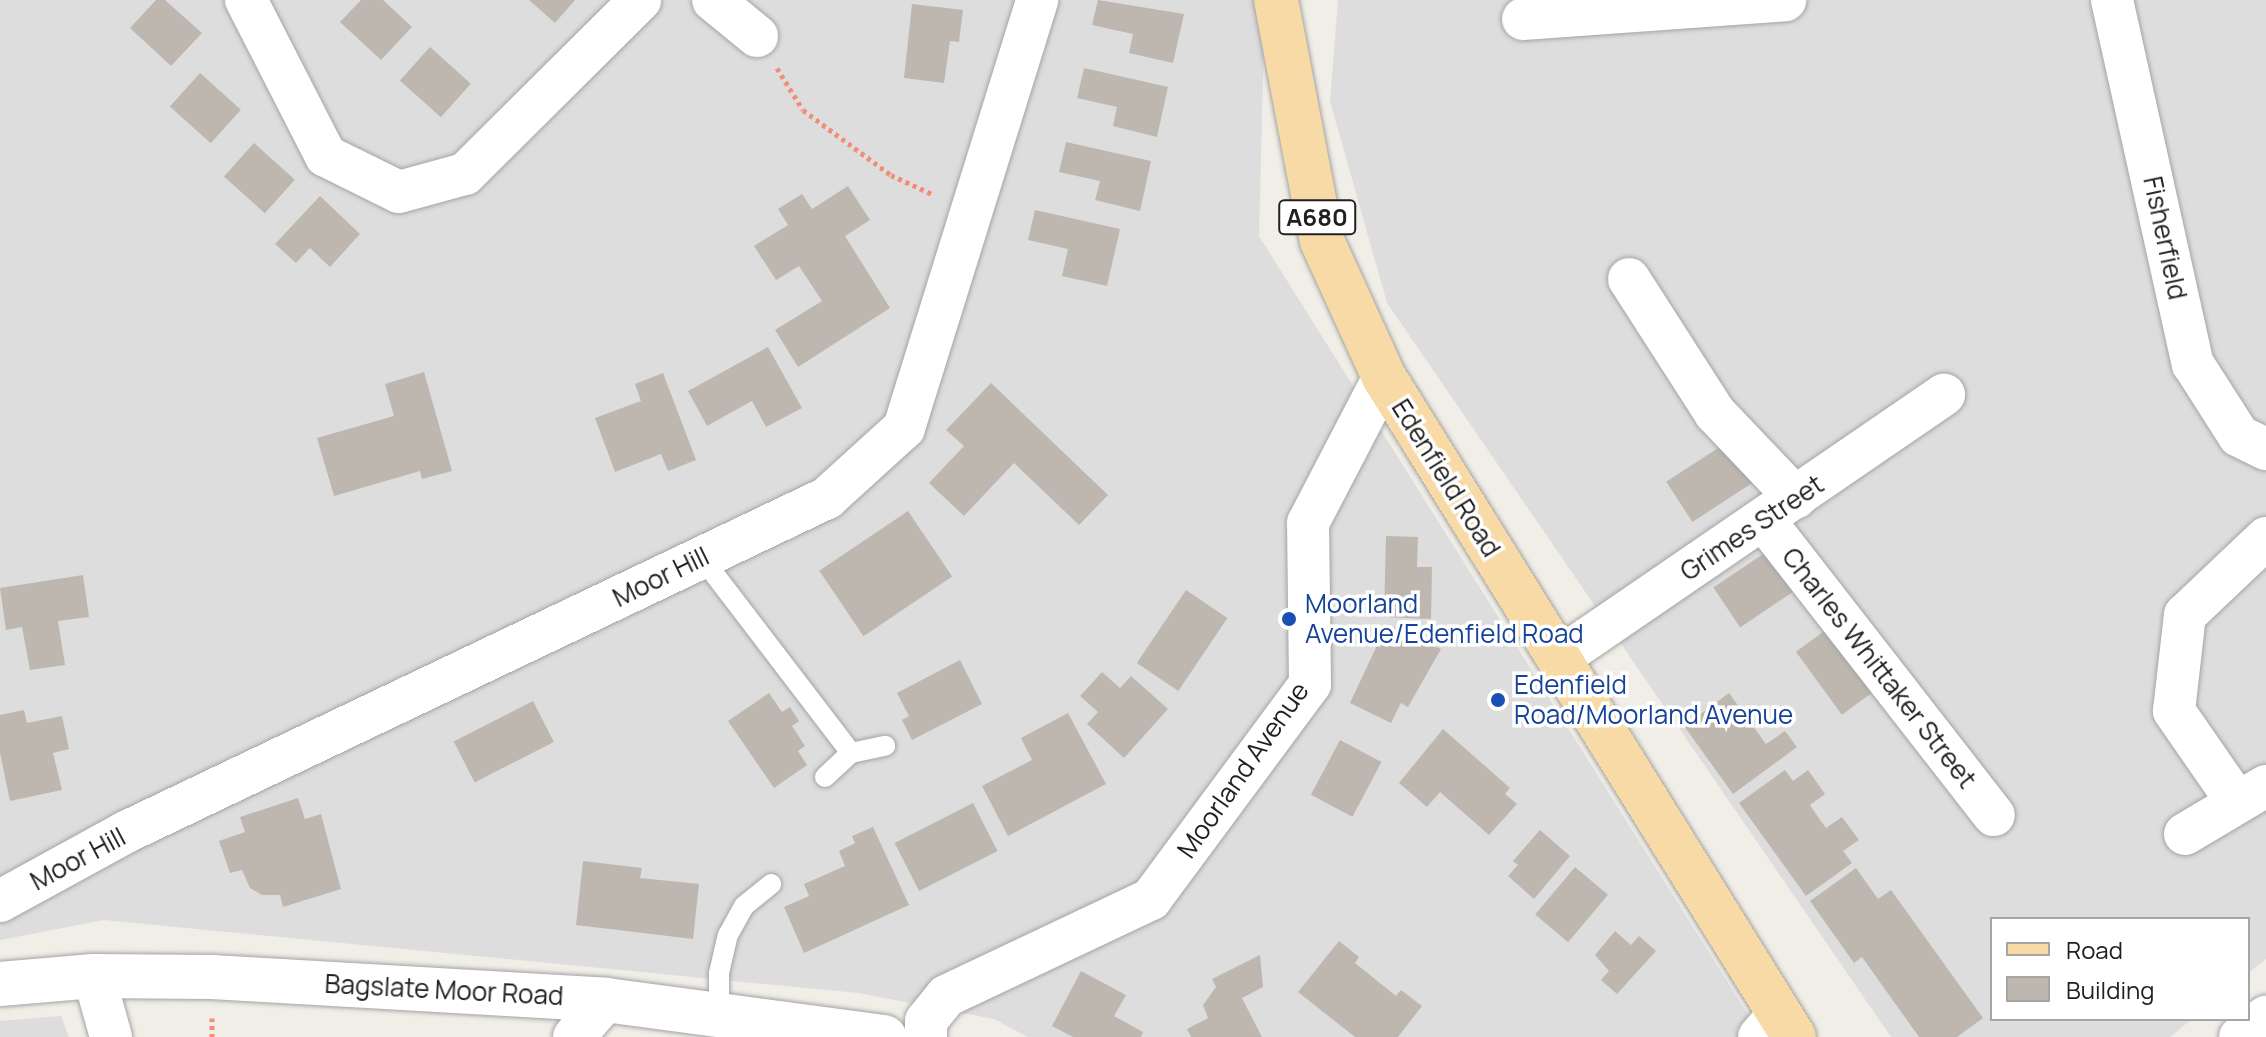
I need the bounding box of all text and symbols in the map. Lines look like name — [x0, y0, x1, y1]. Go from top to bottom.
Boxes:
street label: Fisherfield — [2137, 174, 2193, 302]
road number: A680 — [1277, 197, 1357, 237]
street label: Edenfield Road — [1385, 394, 1507, 562]
street label: Grimes Street — [1674, 469, 1830, 587]
street label: Moor Hill — [608, 540, 714, 614]
street label: Charles Whittaker Street — [1775, 542, 1983, 794]
place label: Moorland Avenue/Edenfield Road — [1305, 588, 1584, 650]
marker: Moorland Avenue/Edenfield Road — [1280, 610, 1298, 628]
place label: Edenfield Road/Moorland Avenue — [1514, 669, 1793, 730]
street label: Moorland Avenue — [1171, 676, 1315, 864]
marker: Edenfield Road/Moorland Avenue — [1489, 691, 1507, 709]
street label: Moor Hill — [25, 821, 131, 897]
legend — [1990, 917, 2250, 1021]
text: Road — [2066, 933, 2123, 966]
street label: Bagslate Moor Road — [324, 968, 564, 1012]
text: Building — [2066, 973, 2154, 1006]

